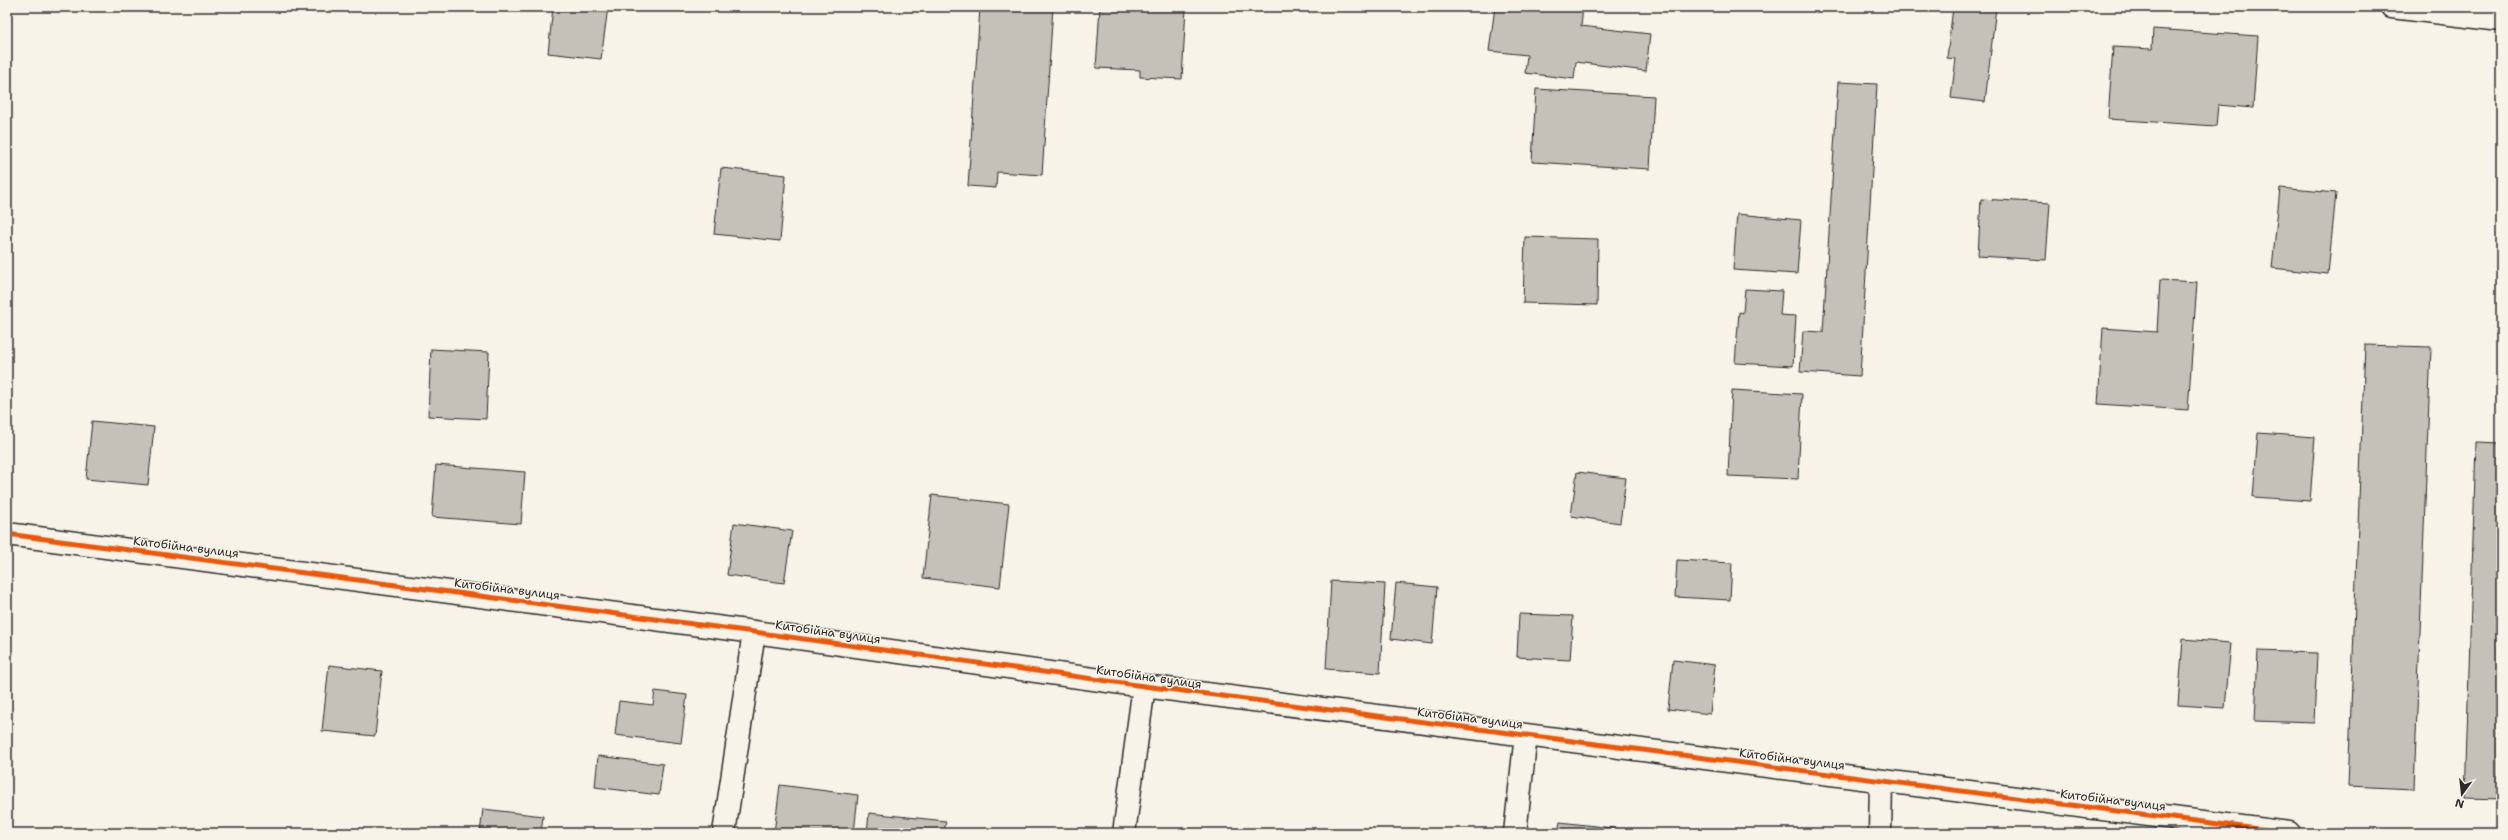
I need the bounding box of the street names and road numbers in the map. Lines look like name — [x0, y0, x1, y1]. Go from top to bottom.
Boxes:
street label: Китобійна вулиця — [132, 533, 240, 561]
street label: Китобійна вулиця — [453, 575, 561, 603]
street label: Китобійна вулиця — [774, 617, 882, 647]
street label: Китобійна вулиця — [1095, 662, 1203, 692]
street label: Китобійна вулиця — [1416, 704, 1524, 732]
street label: Китобійна вулиця — [1738, 745, 1846, 773]
street label: Китобійна вулиця — [2059, 786, 2167, 814]

